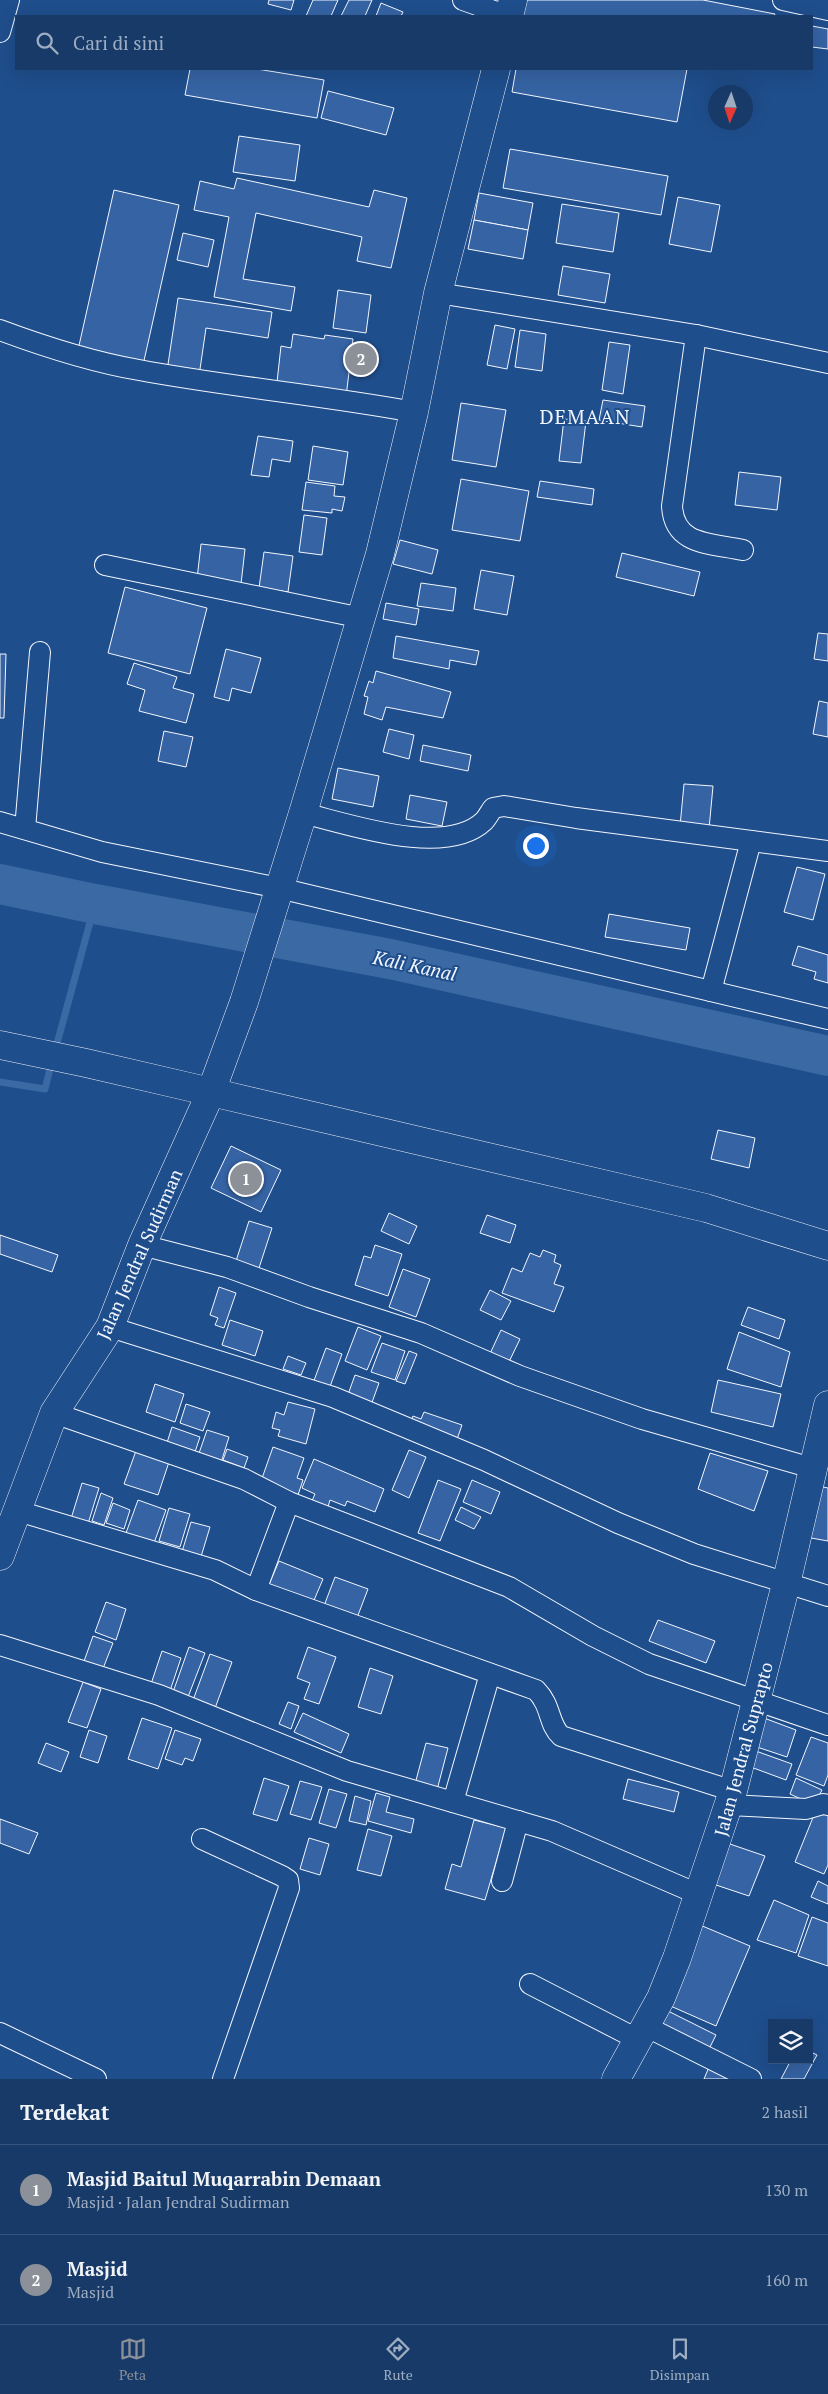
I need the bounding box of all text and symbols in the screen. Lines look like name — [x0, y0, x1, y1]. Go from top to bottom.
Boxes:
search box — [15, 15, 813, 70]
icon: search — [33, 29, 61, 57]
text: Cari di sini — [73, 30, 164, 55]
north arrow — [708, 85, 753, 130]
pin: 2 — [345, 340, 377, 378]
district label: DEMAAN — [539, 403, 631, 430]
your location — [523, 833, 549, 859]
water label: Kali Kanal — [370, 944, 460, 986]
pin: 1 — [230, 1160, 262, 1198]
street label: Jalan Jendral Sudirman — [91, 1165, 188, 1343]
street label: Jalan Jendral Suprapto — [708, 1659, 778, 1839]
map controls — [768, 2019, 813, 2064]
button: layers — [768, 2019, 813, 2064]
text: Terdekat — [20, 2098, 109, 2126]
text: 2 hasil — [762, 2101, 808, 2123]
text: Masjid Baitul Muqarrabin Demaan — [67, 2166, 381, 2191]
text: 1 — [31, 2179, 41, 2201]
text: 130 m — [765, 2179, 808, 2201]
text: Masjid · Jalan Jendral Sudirman — [67, 2191, 289, 2213]
text: Masjid — [67, 2256, 128, 2281]
text: 2 — [31, 2269, 41, 2291]
text: 160 m — [765, 2269, 808, 2291]
text: Masjid — [67, 2281, 114, 2303]
tab: Peta — [119, 2335, 147, 2384]
tab: Rute — [384, 2335, 413, 2384]
tab: Disimpan — [650, 2335, 710, 2384]

